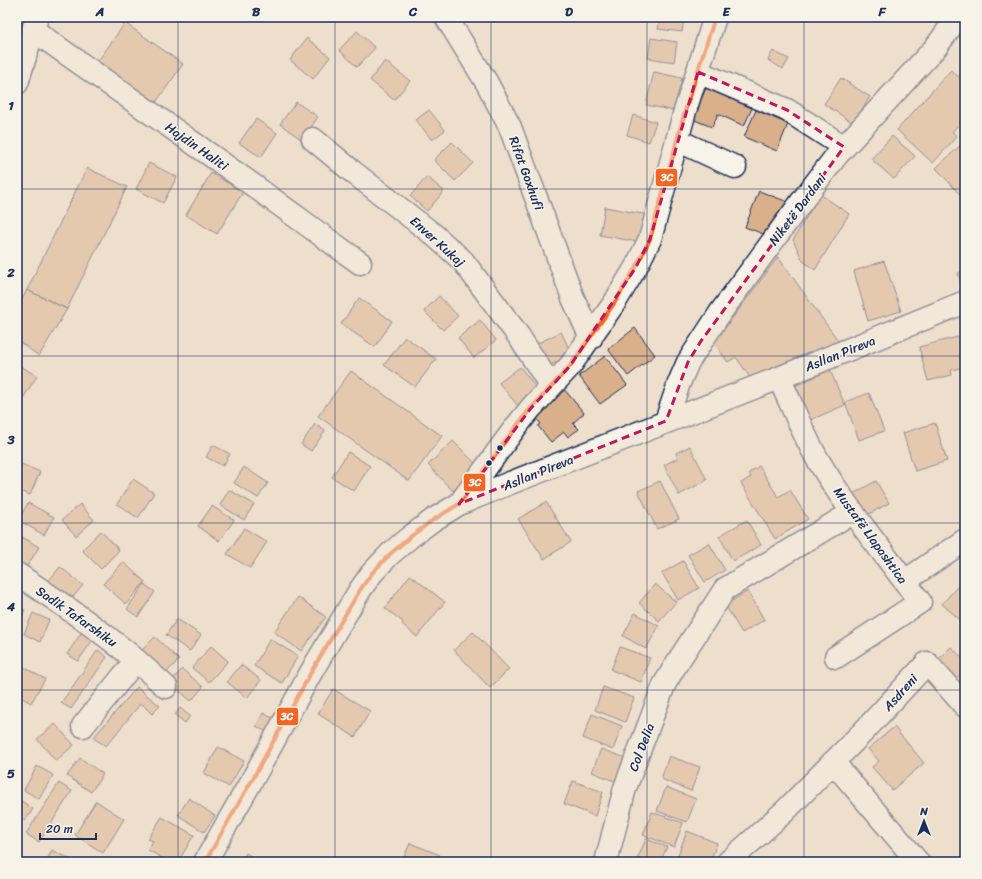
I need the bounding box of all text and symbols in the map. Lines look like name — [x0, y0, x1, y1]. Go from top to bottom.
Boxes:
text: A — [95, 0, 104, 23]
text: B — [252, 0, 261, 23]
text: C — [408, 0, 418, 23]
text: D — [565, 0, 573, 23]
text: E — [722, 0, 731, 23]
text: F — [877, 0, 886, 23]
text: 1 — [8, 94, 14, 117]
street label: Hajdin Haliti — [160, 116, 234, 177]
street label: Rifat Goxhufi — [502, 133, 551, 214]
line badge: 3C — [655, 168, 678, 187]
text: 3C — [660, 168, 674, 187]
street label: Niketë Dardani — [762, 168, 833, 250]
street label: Enver Kukaj — [405, 210, 471, 273]
text: 2 — [6, 261, 15, 284]
street label: Asllan Pireva — [800, 329, 879, 378]
text: 3 — [6, 428, 15, 451]
unlabelled marker — [495, 443, 505, 453]
street label: Asllan Pireva — [498, 448, 577, 497]
unlabelled marker — [484, 458, 494, 468]
line badge: 3C — [463, 473, 486, 492]
text: 3C — [468, 473, 482, 492]
street label: Mustafë Llapashtica — [827, 482, 914, 589]
street label: Sadik Tafarshiku — [31, 580, 122, 653]
text: 4 — [6, 595, 16, 618]
street label: Asdreni — [876, 668, 924, 717]
line badge: 3C — [276, 707, 299, 726]
text: 3C — [280, 707, 294, 726]
street label: Col Delia — [622, 719, 661, 775]
text: 5 — [7, 762, 15, 785]
north arrow — [904, 801, 944, 841]
text: N — [919, 802, 928, 821]
scale bar — [40, 815, 96, 841]
text: 20 m — [46, 818, 73, 840]

